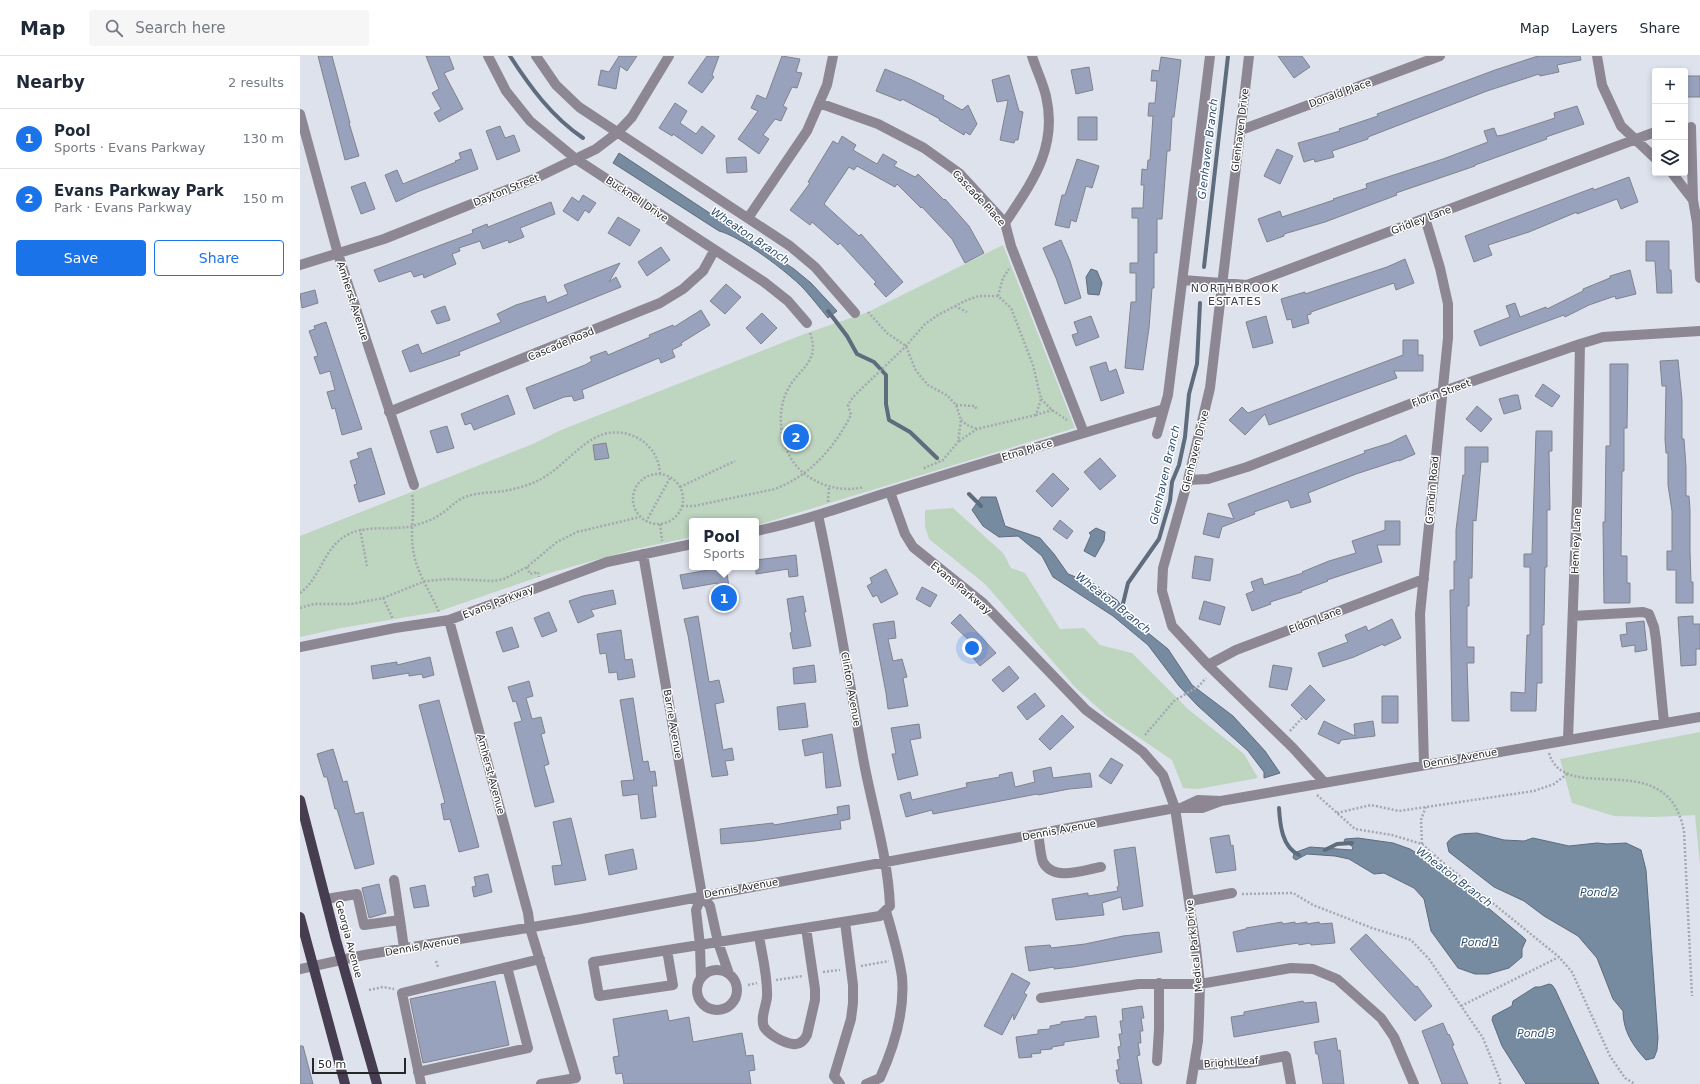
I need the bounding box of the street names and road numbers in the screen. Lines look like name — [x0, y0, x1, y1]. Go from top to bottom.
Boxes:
street label: Donald Place — [1307, 77, 1373, 109]
street label: Glenhaven Drive — [1229, 88, 1251, 172]
street label: Cascade Place — [950, 168, 1008, 228]
street label: Dayton Street — [472, 172, 540, 208]
street label: Bucknell Drive — [604, 174, 670, 224]
street label: Gridley Lane — [1390, 204, 1452, 236]
street label: Amherst Avenue — [335, 260, 371, 342]
street label: Cascade Road — [526, 325, 596, 363]
street label: Florin Street — [1410, 377, 1472, 409]
street label: Glenhaven Drive — [1180, 409, 1210, 493]
street label: Etna Place — [1000, 437, 1054, 463]
street label: Grandin Road — [1424, 456, 1440, 524]
street label: Hemley Lane — [1569, 508, 1583, 574]
street label: Evans Parkway — [929, 560, 993, 616]
street label: Evans Parkway — [461, 583, 535, 621]
street label: Eldon Lane — [1287, 605, 1343, 635]
street label: Clinton Avenue — [839, 651, 863, 727]
street label: Barrie Avenue — [661, 688, 685, 760]
street label: Amherst Avenue — [475, 733, 507, 815]
street label: Dennis Avenue — [1422, 746, 1498, 770]
street label: Dennis Avenue — [1021, 817, 1097, 843]
street label: Dennis Avenue — [703, 876, 779, 900]
street label: Georgia Avenue — [333, 899, 365, 979]
street label: Medical Park Drive — [1184, 899, 1204, 993]
street label: Dennis Avenue — [384, 934, 460, 958]
street label: Bright Leaf — [1203, 1055, 1259, 1069]

